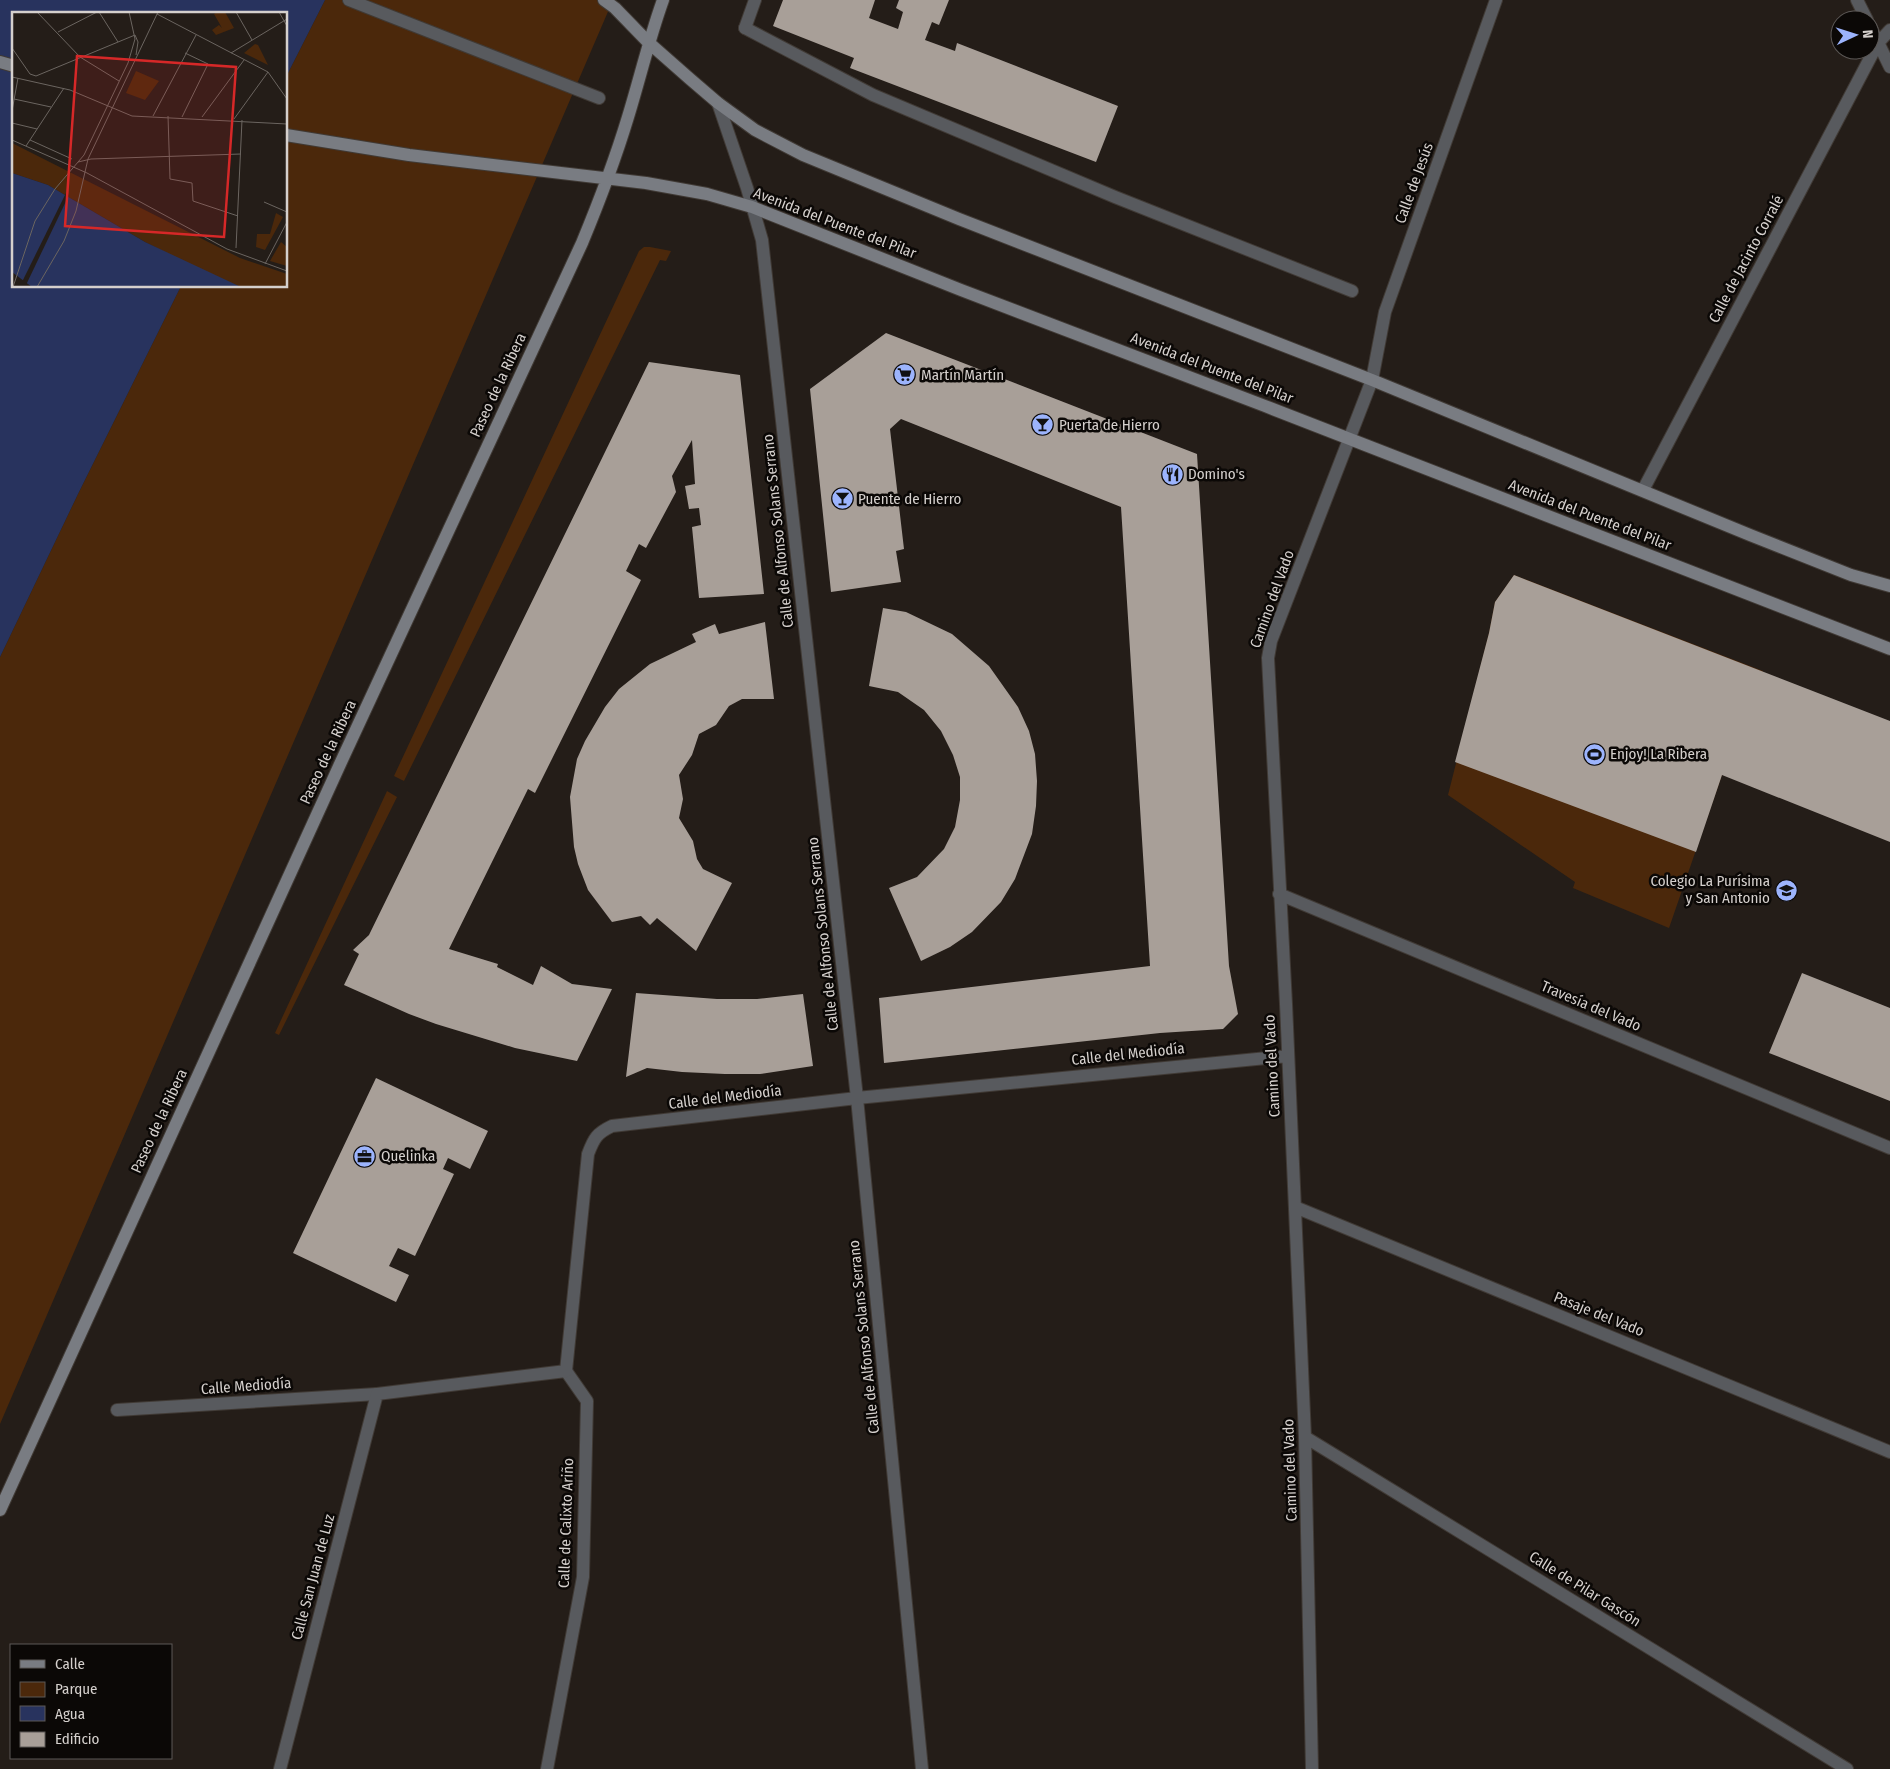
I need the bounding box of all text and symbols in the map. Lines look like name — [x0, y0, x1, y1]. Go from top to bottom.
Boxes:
north arrow — [1830, 10, 1880, 60]
inset map — [12, 12, 288, 288]
text: N — [1859, 29, 1876, 39]
street label: Calle de Jesús — [1391, 140, 1437, 226]
street label: Avenida del Puente del Pilar — [751, 184, 920, 263]
street label: Calle de Jacinto Corralé — [1705, 192, 1787, 326]
street label: Avenida del Puente del Pilar — [1128, 329, 1297, 408]
street label: Paseo de la Ribera — [466, 330, 530, 440]
supermarket icon: Martín Martín — [893, 363, 917, 387]
place label: Martín Martín — [921, 366, 1004, 384]
bar icon: Puerta de Hierro — [1031, 413, 1055, 437]
place label: Puerta de Hierro — [1059, 416, 1160, 434]
street label: Calle de Alfonso Solans Serrano — [759, 433, 797, 629]
restaurant icon: Domino's — [1160, 462, 1184, 486]
place label: Domino's — [1188, 465, 1245, 483]
street label: Avenida del Puente del Pilar — [1506, 476, 1675, 555]
bar icon: Puente de Hierro — [830, 487, 854, 511]
place label: Puente de Hierro — [858, 490, 962, 508]
street label: Camino del Vado — [1246, 548, 1298, 650]
street label: Paseo de la Ribera — [296, 697, 360, 807]
sports icon: Enjoy! La Ribera — [1582, 742, 1606, 766]
place label: Enjoy! La Ribera — [1610, 745, 1707, 763]
street label: Calle de Alfonso Solans Serrano — [804, 836, 842, 1032]
place label: Colegio La Purísima y San Antonio — [1650, 872, 1770, 907]
school or university icon: Colegio La Purísima y San Antonio — [1774, 878, 1798, 902]
street label: Travesía del Vado — [1538, 977, 1644, 1035]
street label: Camino del Vado — [1260, 1014, 1284, 1118]
street label: Calle del Mediodía — [1071, 1039, 1185, 1069]
street label: Paseo de la Ribera — [127, 1066, 191, 1176]
street label: Calle del Mediodía — [668, 1081, 782, 1113]
office icon: Quelinka — [353, 1144, 377, 1168]
place label: Quelinka — [381, 1147, 435, 1165]
street label: Calle de Alfonso Solans Serrano — [845, 1239, 883, 1435]
street label: Pasaje del Vado — [1551, 1288, 1647, 1340]
street label: Calle Mediodía — [200, 1374, 292, 1398]
street label: Camino del Vado — [1279, 1418, 1301, 1522]
street label: Calle de Calixto Ariño — [555, 1458, 577, 1588]
street label: Calle San Juan de Luz — [288, 1512, 338, 1642]
street label: Calle de Pilar Gascón — [1526, 1547, 1644, 1631]
legend — [10, 1644, 172, 1759]
text: Calle — [55, 1655, 85, 1673]
text: Parque — [55, 1680, 98, 1698]
text: Agua — [55, 1705, 85, 1723]
text: Edificio — [55, 1730, 100, 1748]

